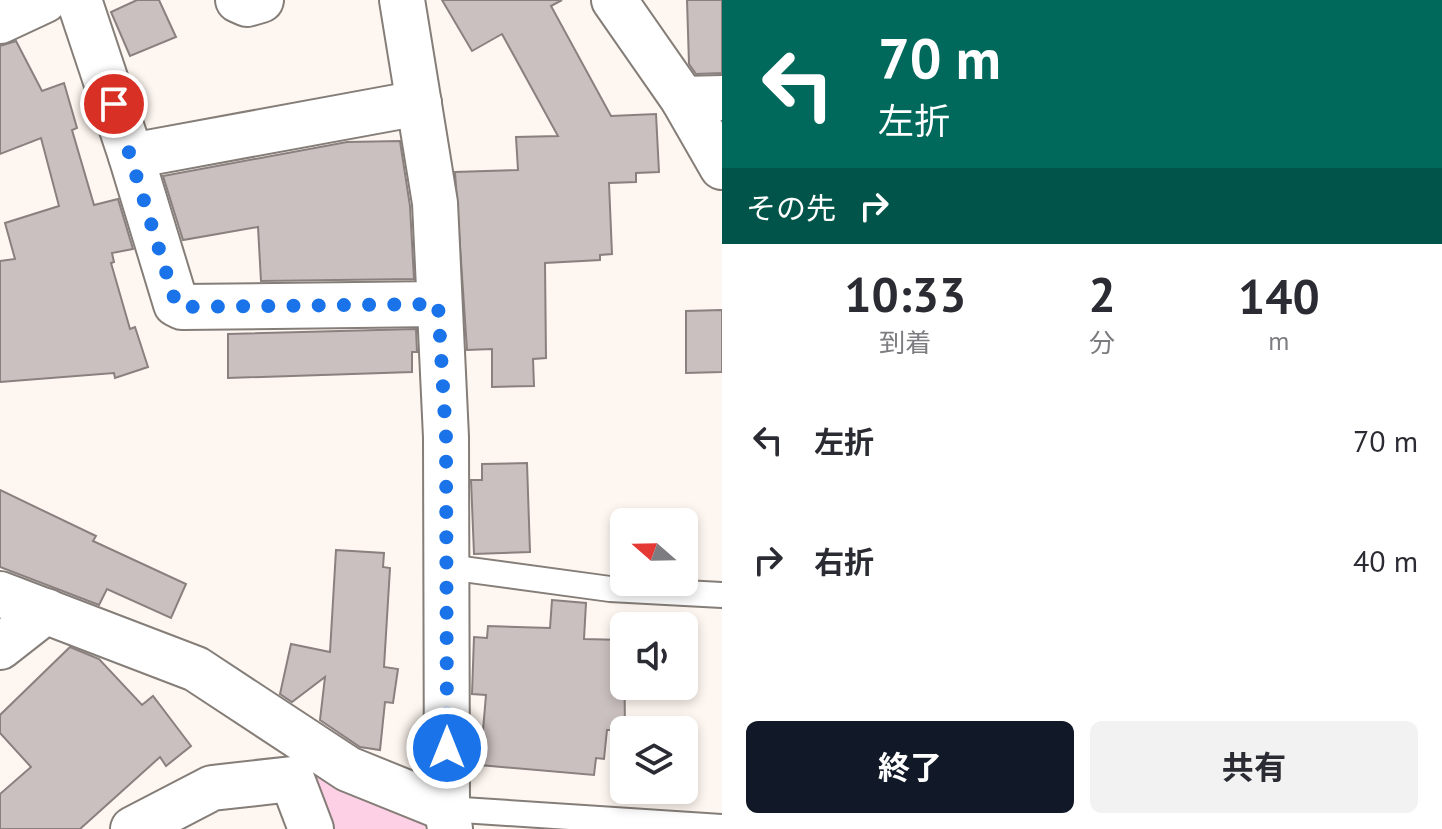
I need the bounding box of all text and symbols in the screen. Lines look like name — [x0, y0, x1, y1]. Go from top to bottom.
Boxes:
text: 70 m — [878, 22, 1001, 94]
icon: left — [746, 32, 850, 136]
pin — [80, 70, 148, 138]
icon: arrive — [92, 82, 136, 126]
text: 左折 — [878, 97, 950, 144]
icon: right — [852, 184, 896, 228]
text: その先 — [746, 188, 836, 227]
text: 10:33 — [844, 263, 966, 325]
text: 2 — [1088, 263, 1116, 325]
text: 140 — [1238, 265, 1320, 327]
text: m — [1268, 324, 1289, 357]
text: 到着 — [879, 326, 931, 359]
text: 分 — [1089, 326, 1115, 359]
icon: left — [746, 418, 790, 462]
text: 70 m — [1353, 421, 1418, 460]
text: 左折 — [814, 422, 874, 461]
north arrow — [610, 508, 698, 596]
map controls — [610, 508, 698, 804]
icon: right — [746, 538, 790, 582]
text: 40 m — [1353, 541, 1418, 580]
text: 右折 — [814, 542, 874, 581]
button: sound — [610, 612, 698, 700]
position arrow — [405, 706, 489, 790]
button: layers — [610, 716, 698, 804]
button: 終了 — [746, 721, 1074, 813]
button: 共有 — [1090, 721, 1418, 813]

